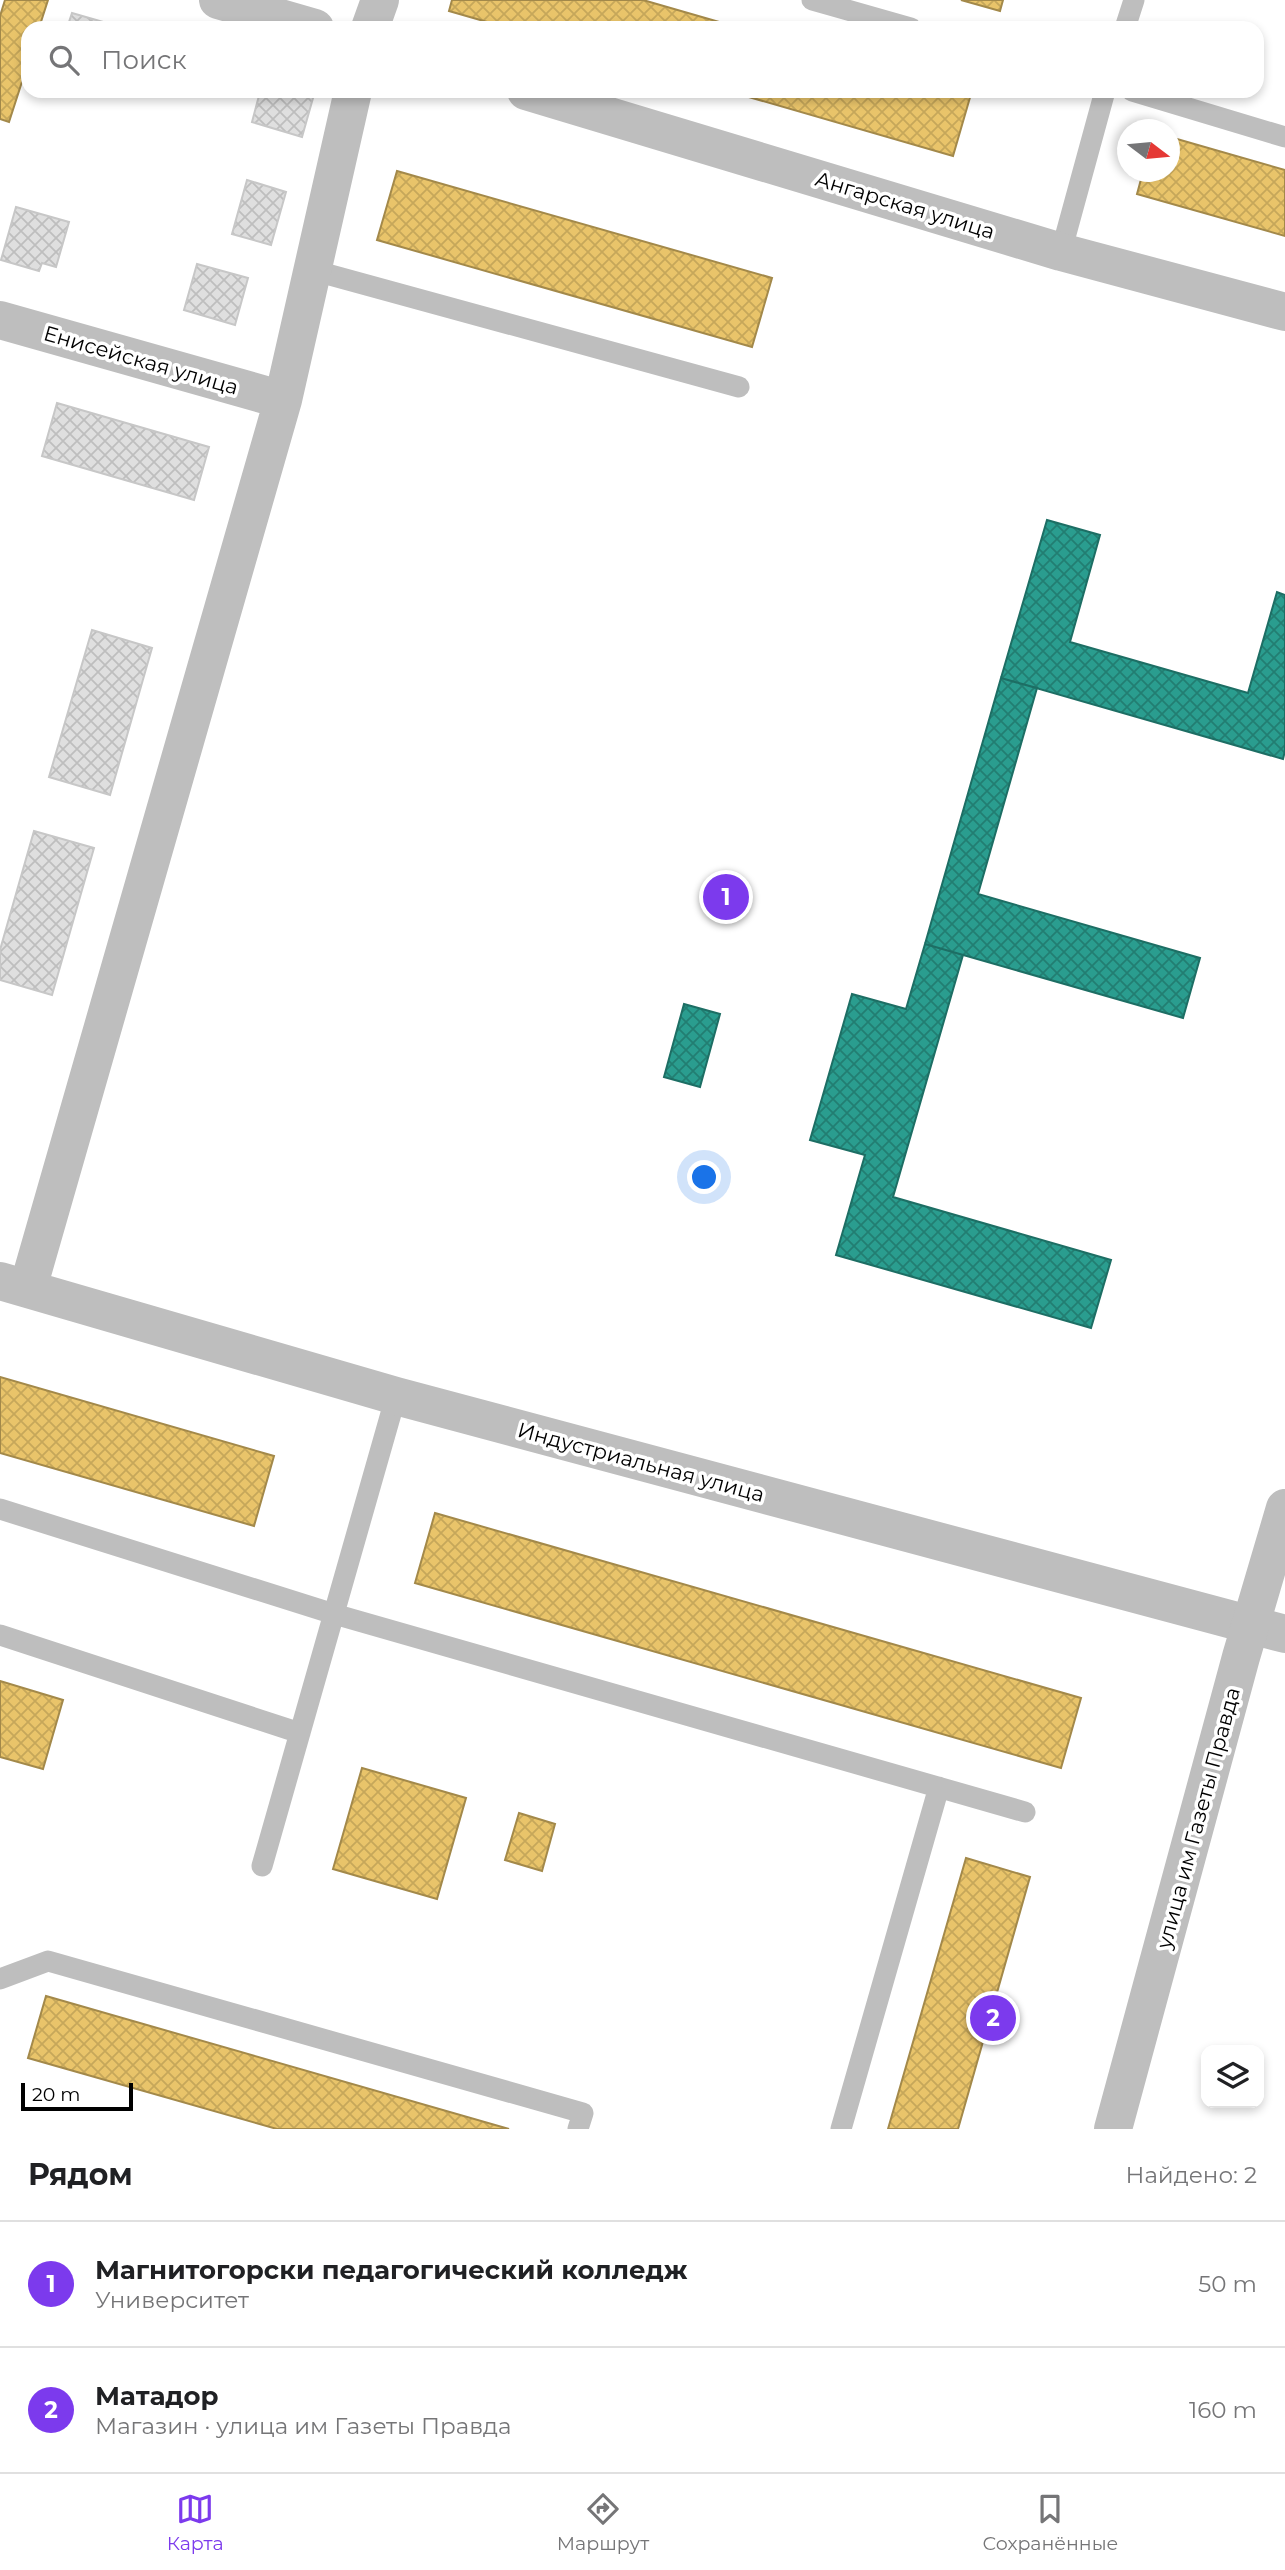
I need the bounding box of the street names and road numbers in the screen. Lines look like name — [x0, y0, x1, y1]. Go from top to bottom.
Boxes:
street label: Ангарская улица — [812, 166, 998, 244]
street label: Енисейская улица — [41, 320, 241, 400]
street label: Индустриальная улица — [515, 1417, 767, 1507]
street label: улица им Газеты Правда — [1151, 1685, 1245, 1952]

